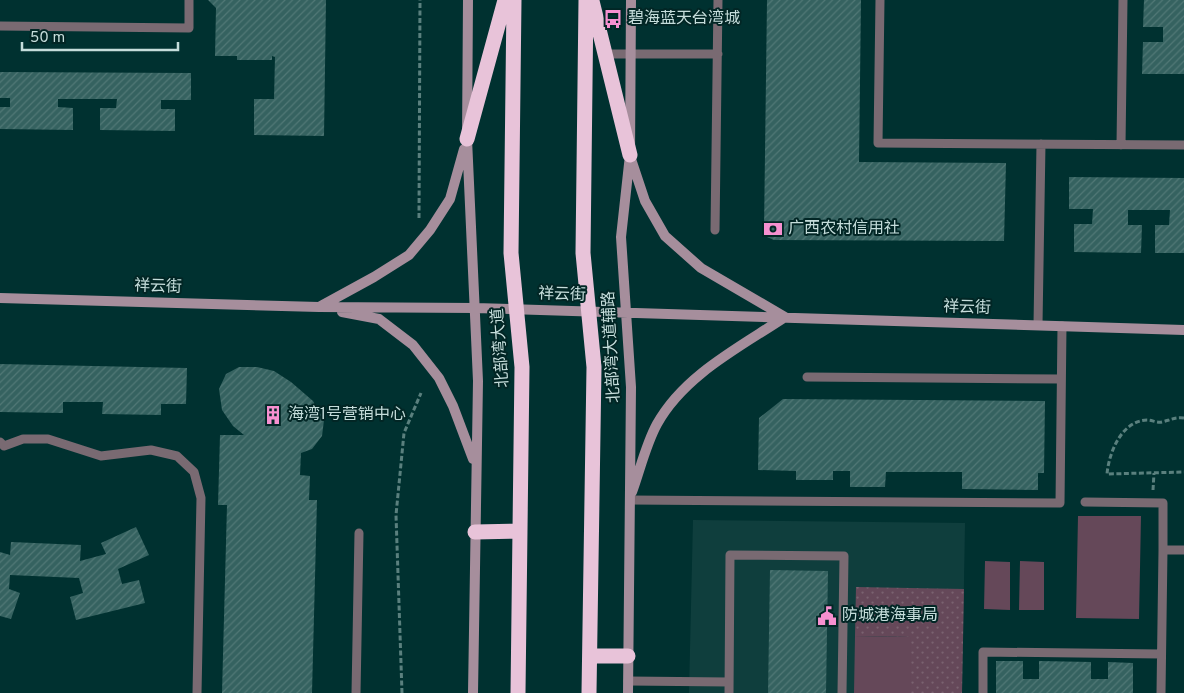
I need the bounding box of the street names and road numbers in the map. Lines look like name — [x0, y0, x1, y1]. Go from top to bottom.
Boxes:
street label: 祥云街 — [134, 276, 182, 298]
street label: 祥云街 — [538, 284, 586, 306]
street label: 北部湾大道辅路 — [599, 291, 625, 403]
street label: 祥云街 — [943, 297, 991, 319]
street label: 北部湾大道 — [488, 307, 514, 389]

